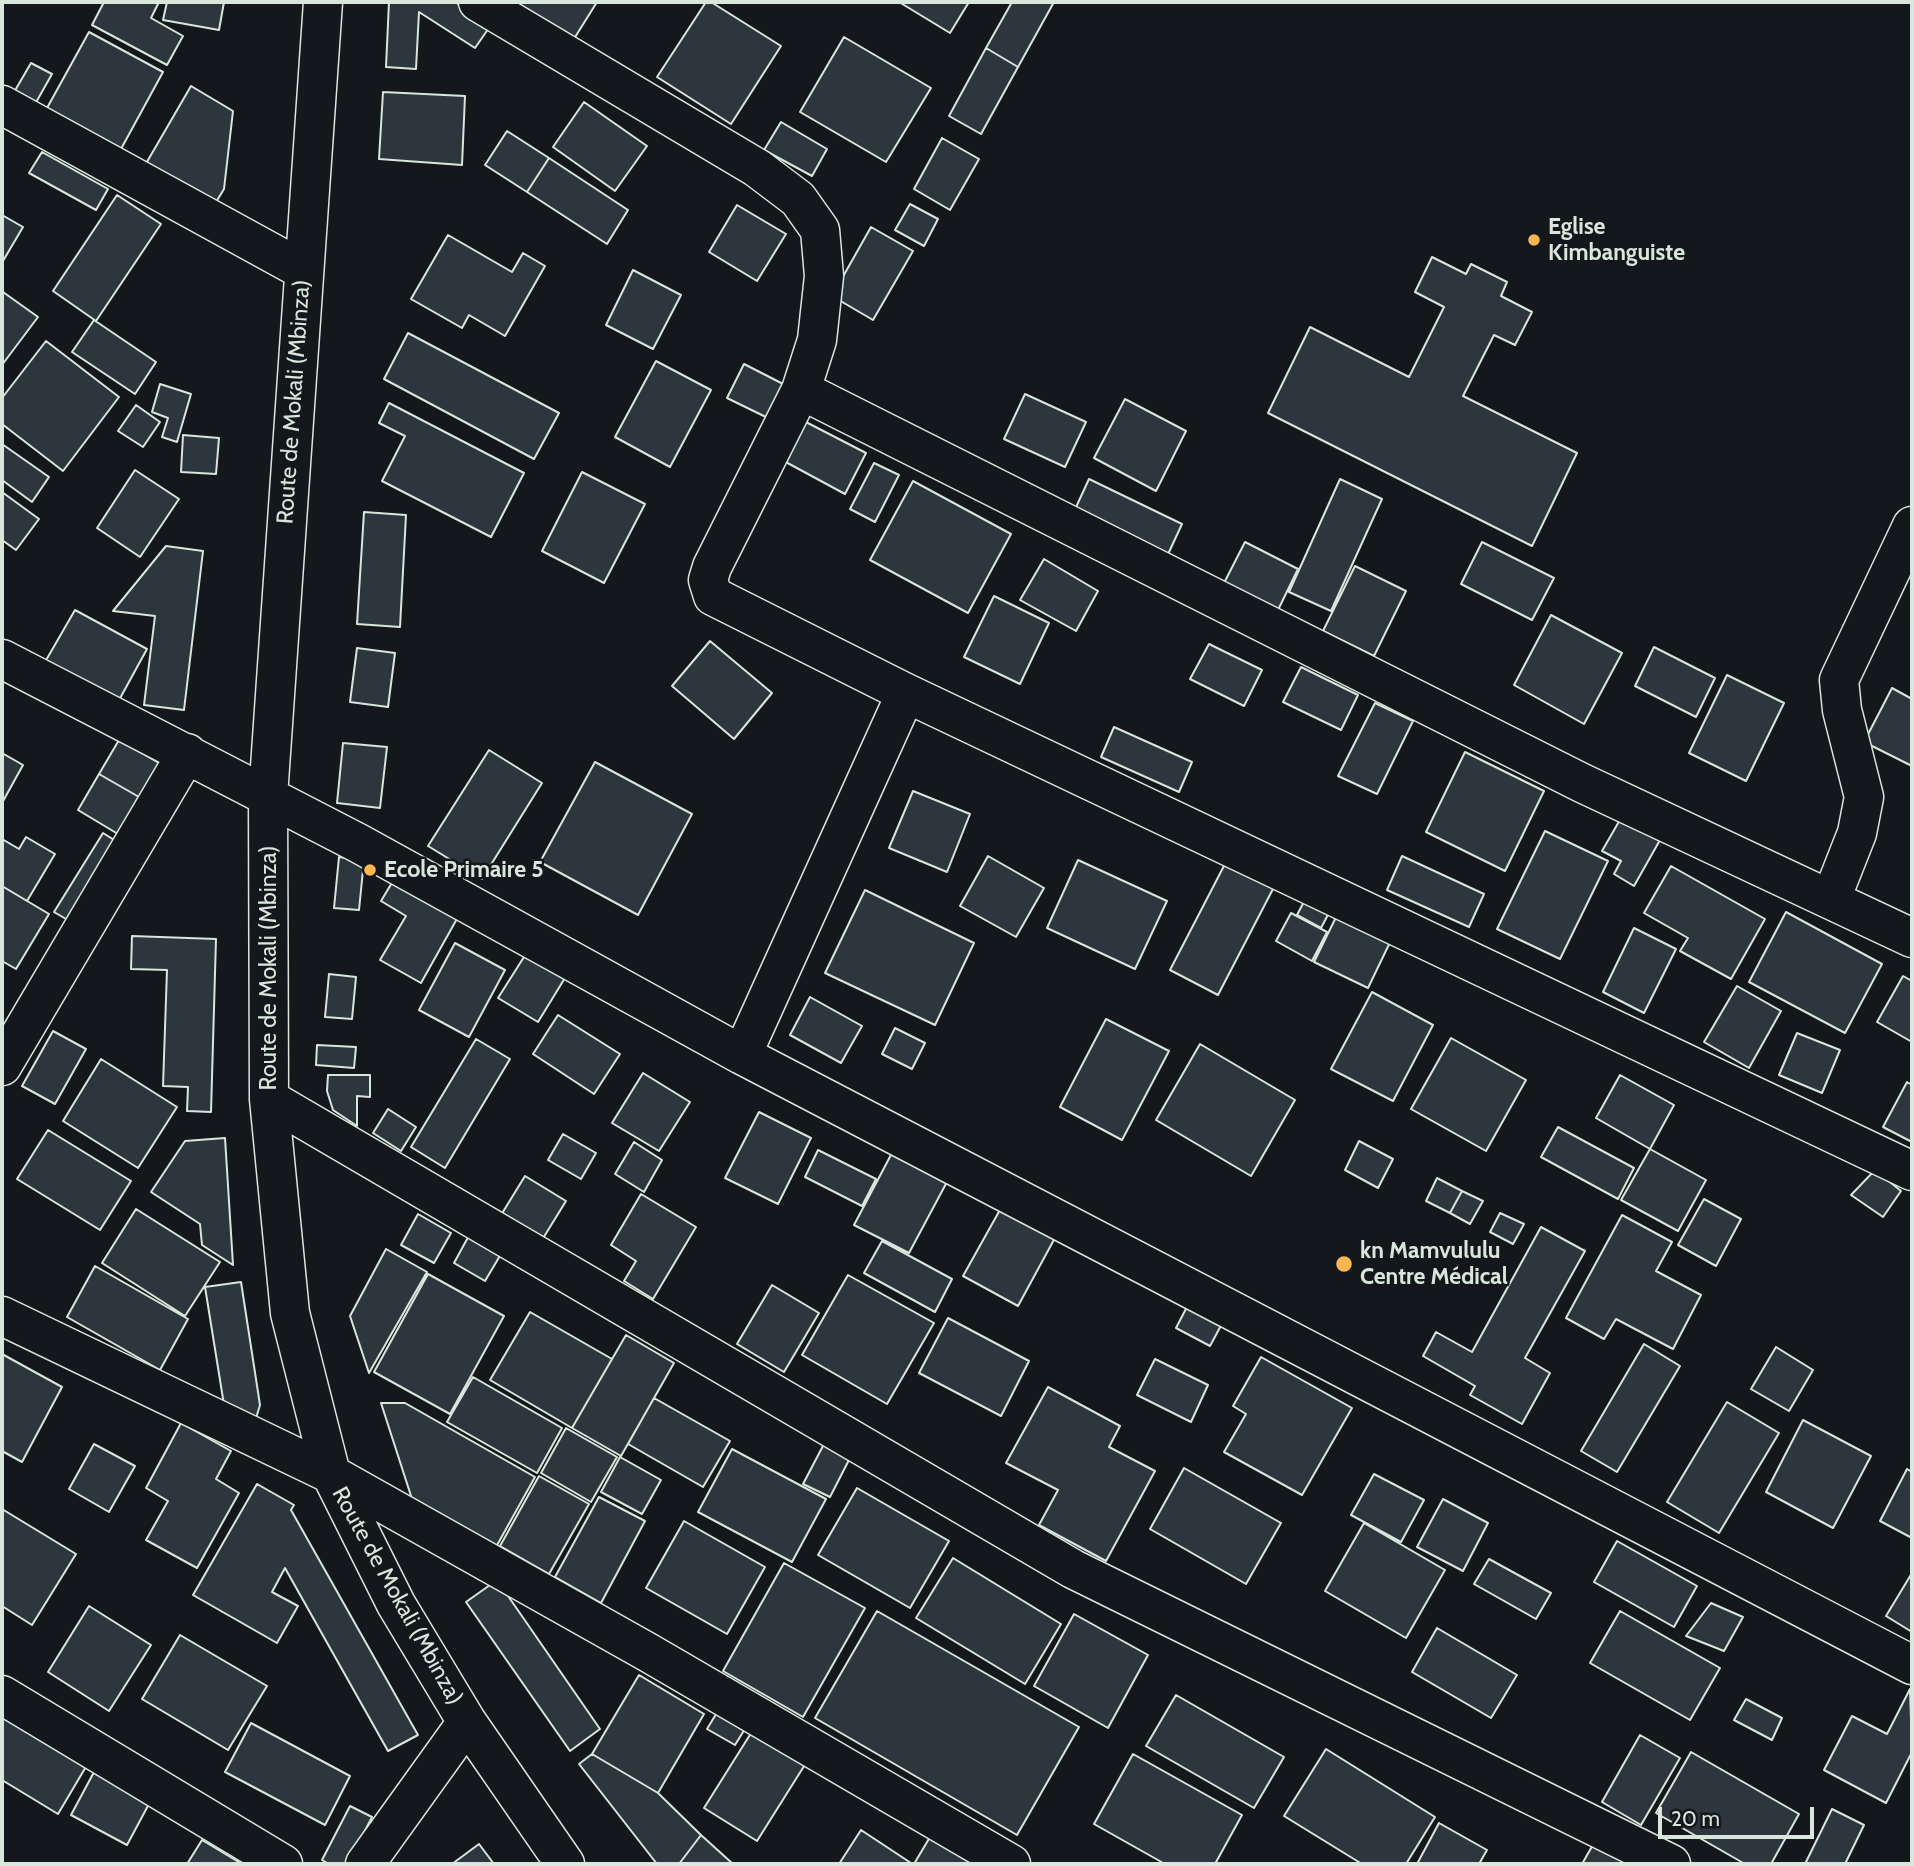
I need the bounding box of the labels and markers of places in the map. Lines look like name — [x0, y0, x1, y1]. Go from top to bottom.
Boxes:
place label: Eglise Kimbanguiste — [1548, 213, 1685, 267]
marker: Eglise Kimbanguiste — [1526, 232, 1542, 248]
place label: Ecole Primaire 5 — [384, 856, 544, 884]
marker: Ecole Primaire 5 — [362, 862, 378, 878]
place label: kn Mamvululu Centre Médical — [1360, 1237, 1508, 1291]
marker: kn Mamvululu Centre Médical — [1334, 1254, 1354, 1274]

